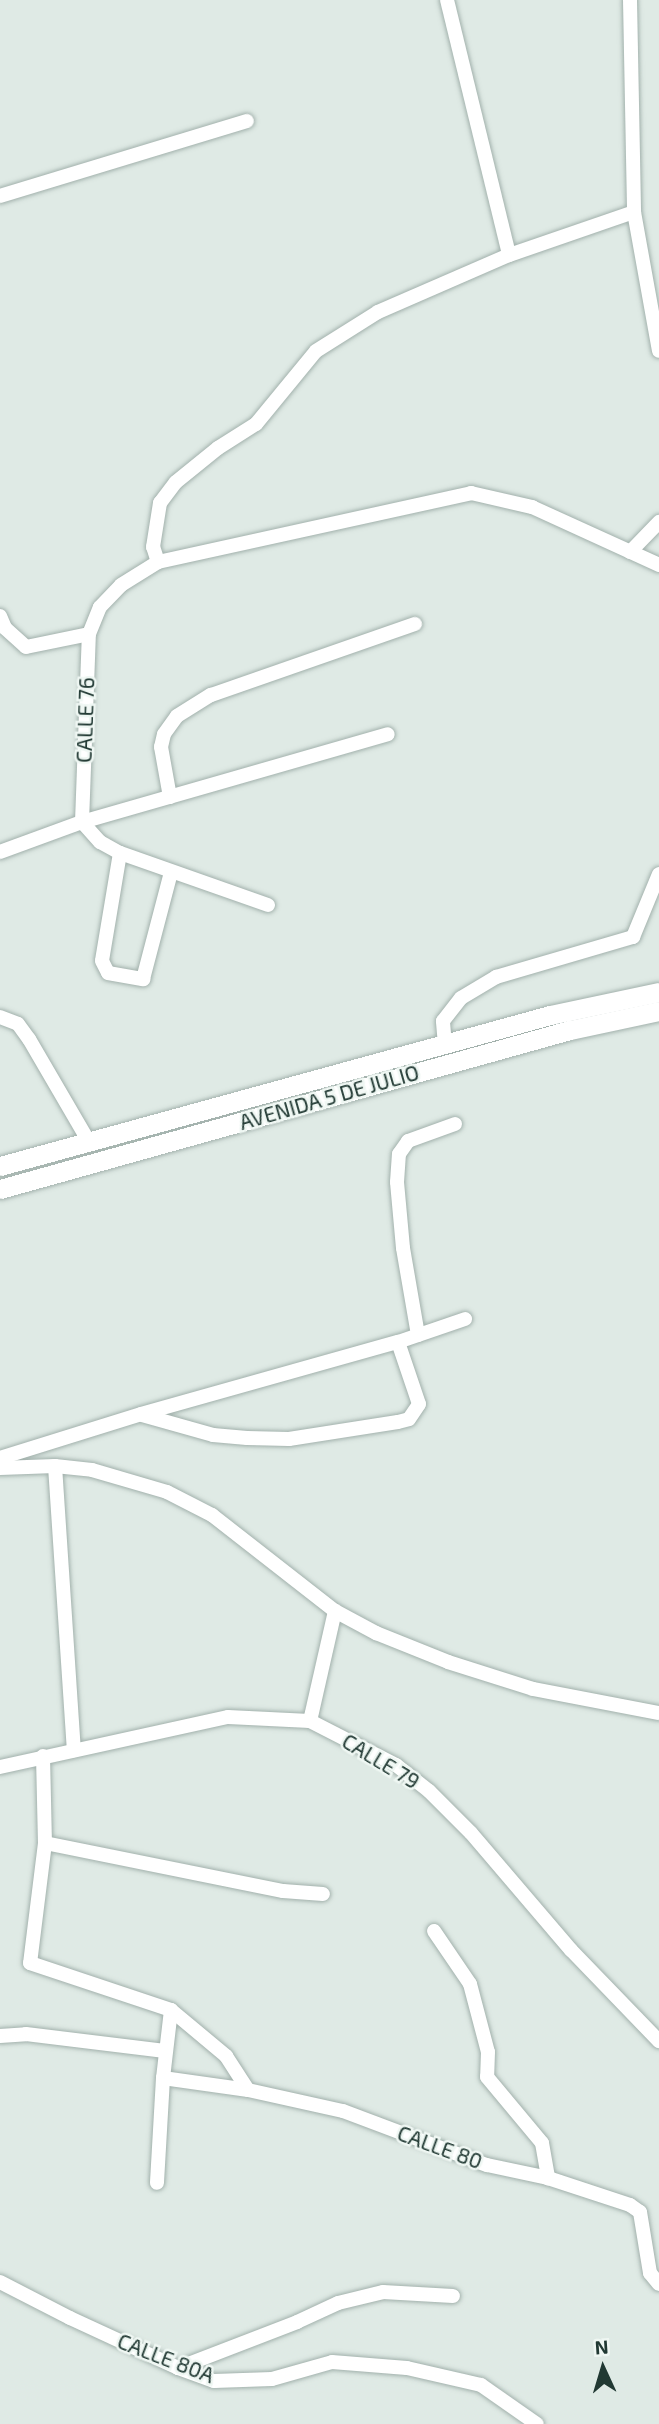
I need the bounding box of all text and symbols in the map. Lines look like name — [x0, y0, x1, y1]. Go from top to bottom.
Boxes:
street label: CALLE 76 — [71, 677, 99, 763]
street label: AVENIDA 5 DE JULIO — [236, 1059, 422, 1135]
street label: CALLE 79 — [338, 1728, 424, 1794]
street label: CALLE 80 — [394, 2120, 486, 2174]
street label: CALLE 80A — [114, 2328, 218, 2388]
north arrow — [568, 2333, 638, 2403]
text: N — [594, 2335, 609, 2359]

